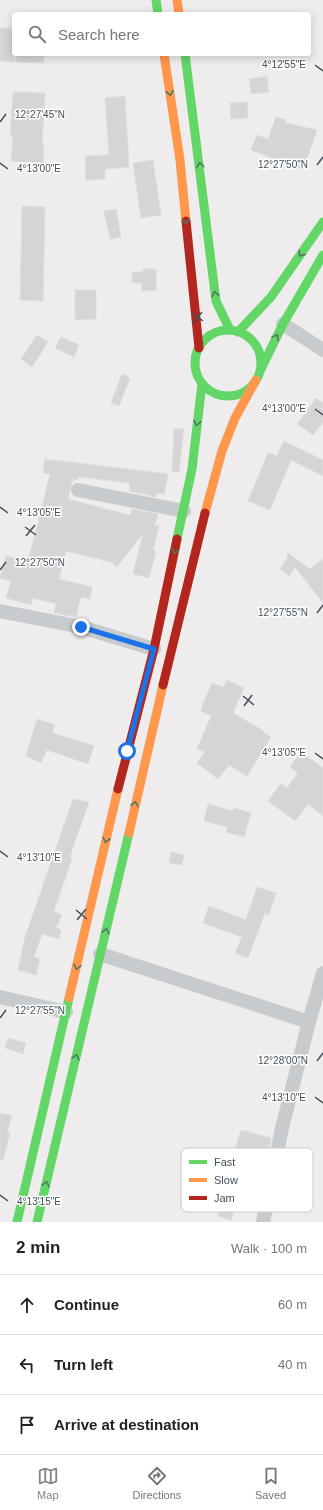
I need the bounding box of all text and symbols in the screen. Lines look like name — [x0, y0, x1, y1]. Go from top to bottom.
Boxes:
search box — [12, 12, 311, 56]
icon: search — [26, 23, 48, 45]
text: Search here — [58, 26, 140, 43]
text: 4°12'55"E — [262, 59, 306, 70]
one-way arrow — [165, 89, 174, 96]
text: 12°27'45"N — [15, 109, 65, 120]
text: 12°27'50"N — [258, 159, 308, 170]
one-way arrow — [196, 162, 205, 168]
text: 4°13'00"E — [17, 163, 61, 174]
one-way arrow — [182, 218, 191, 225]
one-way arrow — [298, 250, 306, 257]
one-way arrow — [212, 291, 220, 298]
one-way arrow — [272, 334, 279, 341]
text: 4°13'00"E — [262, 403, 306, 414]
one-way arrow — [193, 419, 202, 426]
text: 4°13'05"E — [17, 507, 61, 518]
one-way arrow — [172, 547, 180, 554]
text: 12°27'50"N — [15, 557, 65, 568]
text: 12°27'55"N — [258, 607, 308, 618]
route end — [72, 618, 90, 636]
route start — [118, 742, 136, 760]
text: 4°13'05"E — [262, 747, 306, 758]
one-way arrow — [131, 801, 139, 807]
one-way arrow — [103, 837, 111, 843]
text: 4°13'10"E — [17, 852, 61, 863]
one-way arrow — [101, 928, 109, 934]
one-way arrow — [73, 964, 81, 970]
text: 12°27'55"N — [15, 1005, 65, 1016]
one-way arrow — [71, 1054, 80, 1061]
text: 12°28'00"N — [258, 1055, 308, 1066]
text: 4°13'10"E — [262, 1092, 306, 1103]
legend — [181, 1148, 313, 1212]
text: Fast — [214, 1156, 235, 1168]
text: Slow — [214, 1174, 238, 1186]
one-way arrow — [42, 1181, 50, 1187]
text: Jam — [214, 1192, 235, 1204]
text: 4°13'15"E — [17, 1196, 61, 1207]
text: 2 min — [16, 1238, 60, 1257]
text: Walk · 100 m — [231, 1241, 307, 1256]
icon: ahead — [16, 1294, 38, 1316]
text: Continue — [54, 1296, 119, 1313]
text: 60 m — [278, 1297, 307, 1312]
icon: left — [16, 1354, 38, 1376]
text: Turn left — [54, 1356, 113, 1373]
text: 40 m — [278, 1357, 307, 1372]
icon: arrive — [16, 1414, 38, 1436]
text: Arrive at destination — [54, 1416, 199, 1433]
tab: Map — [37, 1465, 59, 1501]
tab: Directions — [132, 1465, 181, 1501]
tab: Saved — [255, 1465, 286, 1501]

